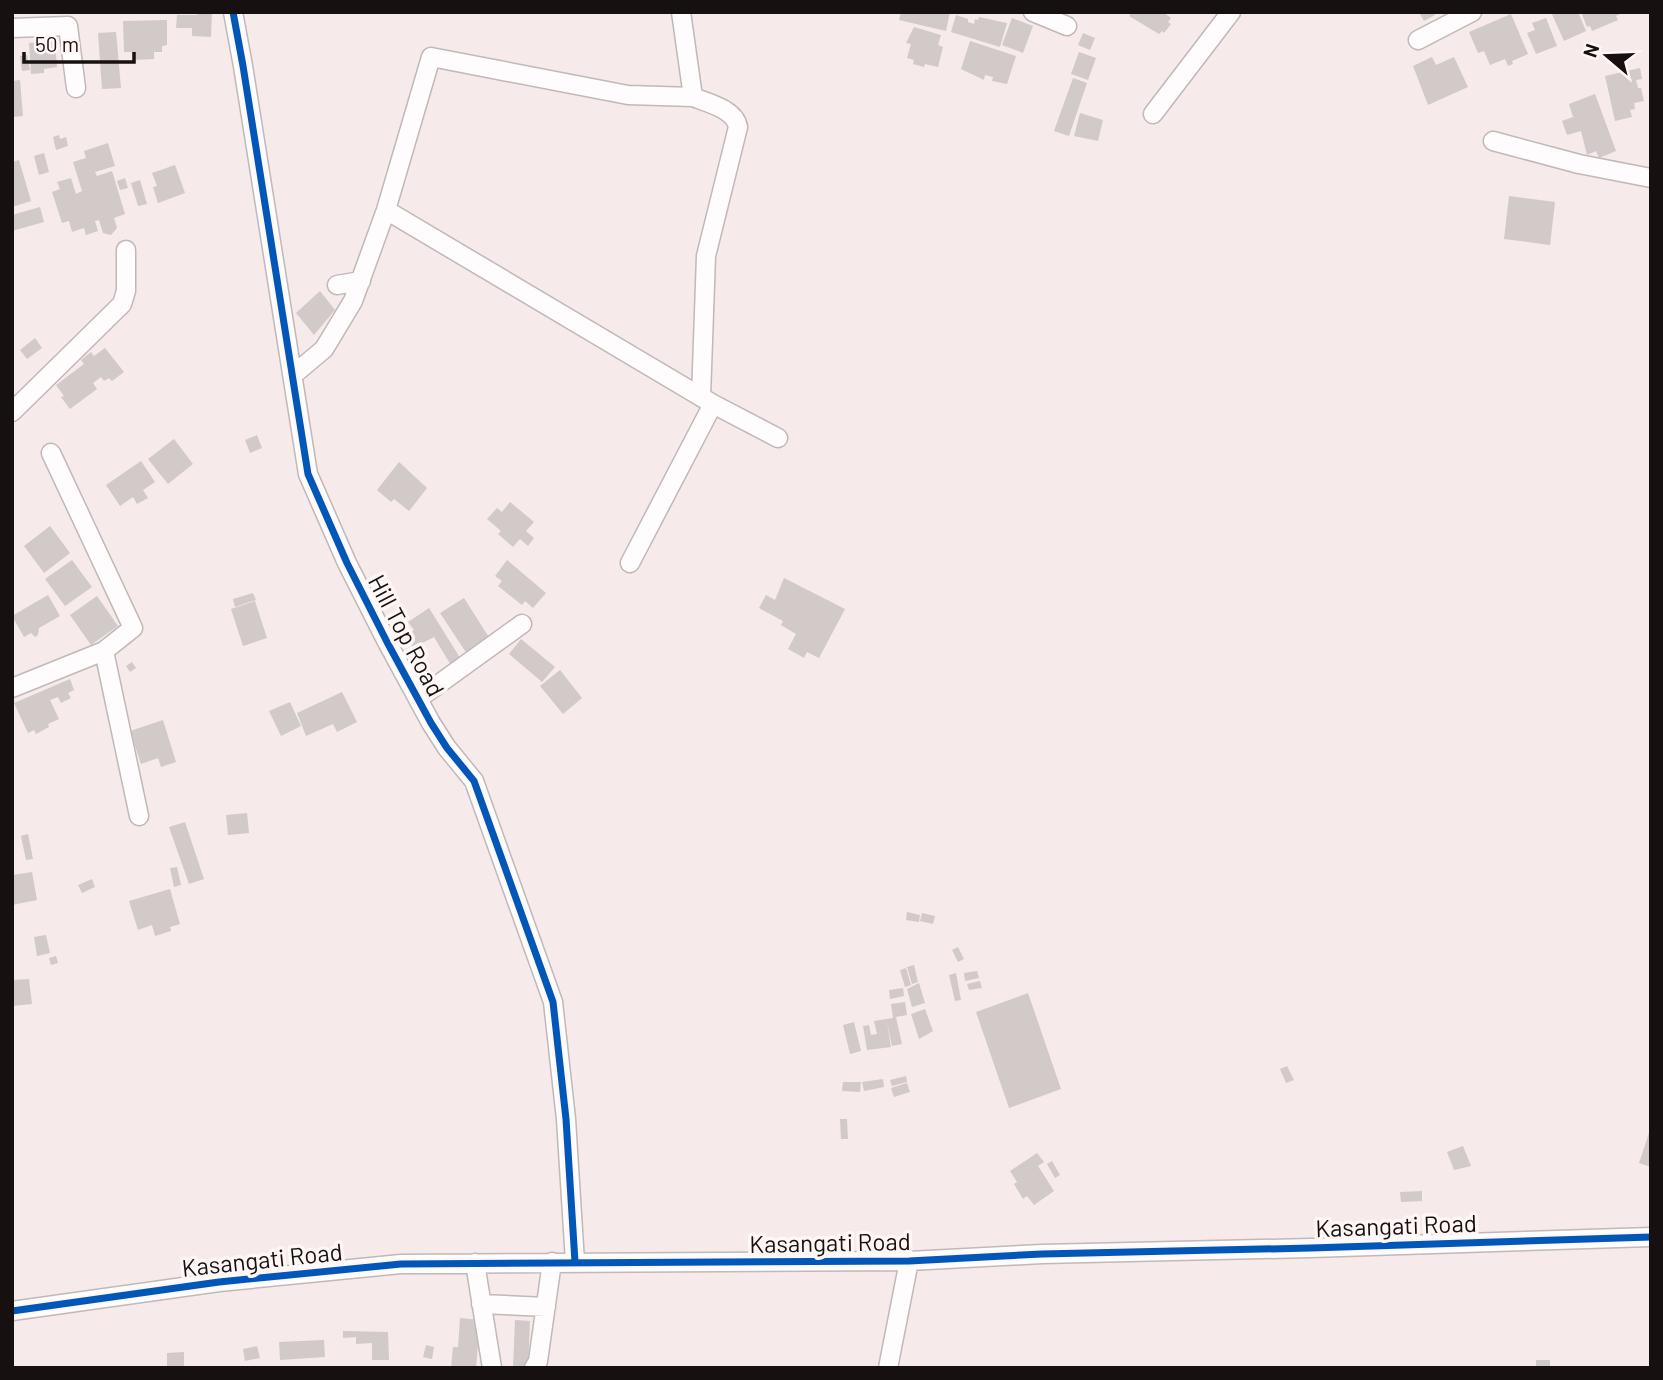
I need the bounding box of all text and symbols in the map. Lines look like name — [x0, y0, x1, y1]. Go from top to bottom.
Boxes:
scale bar — [24, 21, 135, 65]
north arrow — [1572, 21, 1642, 91]
text: 50 m — [35, 31, 79, 56]
text: N — [1578, 41, 1603, 60]
street label: Hill Top Road — [363, 569, 451, 701]
street label: Kasangati Road — [1315, 1208, 1477, 1242]
street label: Kasangati Road — [749, 1226, 911, 1258]
street label: Kasangati Road — [180, 1236, 344, 1282]

